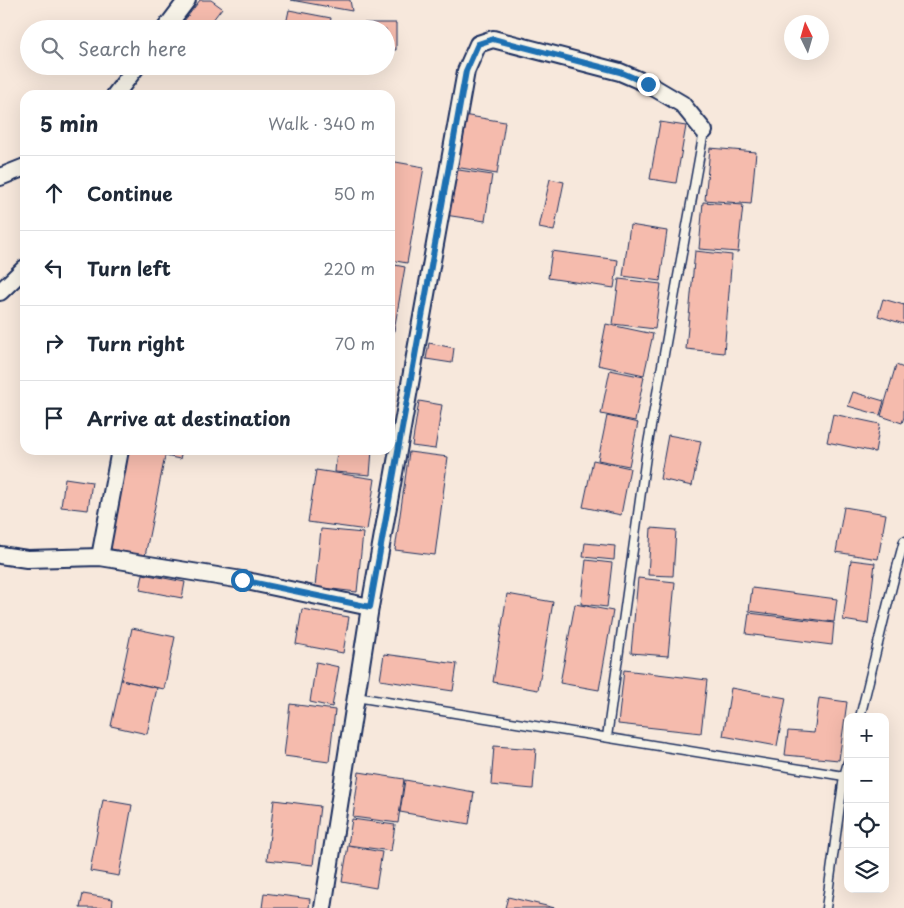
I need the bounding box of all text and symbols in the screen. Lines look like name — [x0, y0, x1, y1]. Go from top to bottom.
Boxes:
north arrow — [784, 15, 829, 60]
search box — [20, 20, 395, 75]
icon: search — [38, 34, 66, 62]
text: Search here — [78, 34, 187, 62]
route end — [637, 73, 660, 96]
text: 5 min — [40, 107, 98, 139]
text: Walk · 340 m — [268, 111, 375, 135]
icon: ahead — [40, 179, 68, 207]
text: Continue — [87, 179, 173, 207]
text: 50 m — [334, 181, 375, 205]
icon: left — [40, 254, 68, 282]
text: Turn left — [87, 254, 171, 282]
text: 220 m — [324, 256, 375, 280]
icon: right — [40, 329, 68, 357]
text: Turn right — [87, 329, 185, 357]
text: 70 m — [335, 331, 375, 355]
icon: arrive — [40, 404, 68, 432]
text: Arrive at destination — [87, 404, 291, 432]
route start — [231, 569, 254, 592]
map controls — [844, 713, 889, 893]
button: + — [844, 713, 889, 758]
button: − — [844, 758, 889, 803]
button: locate — [844, 803, 889, 848]
button: layers — [844, 848, 889, 893]

